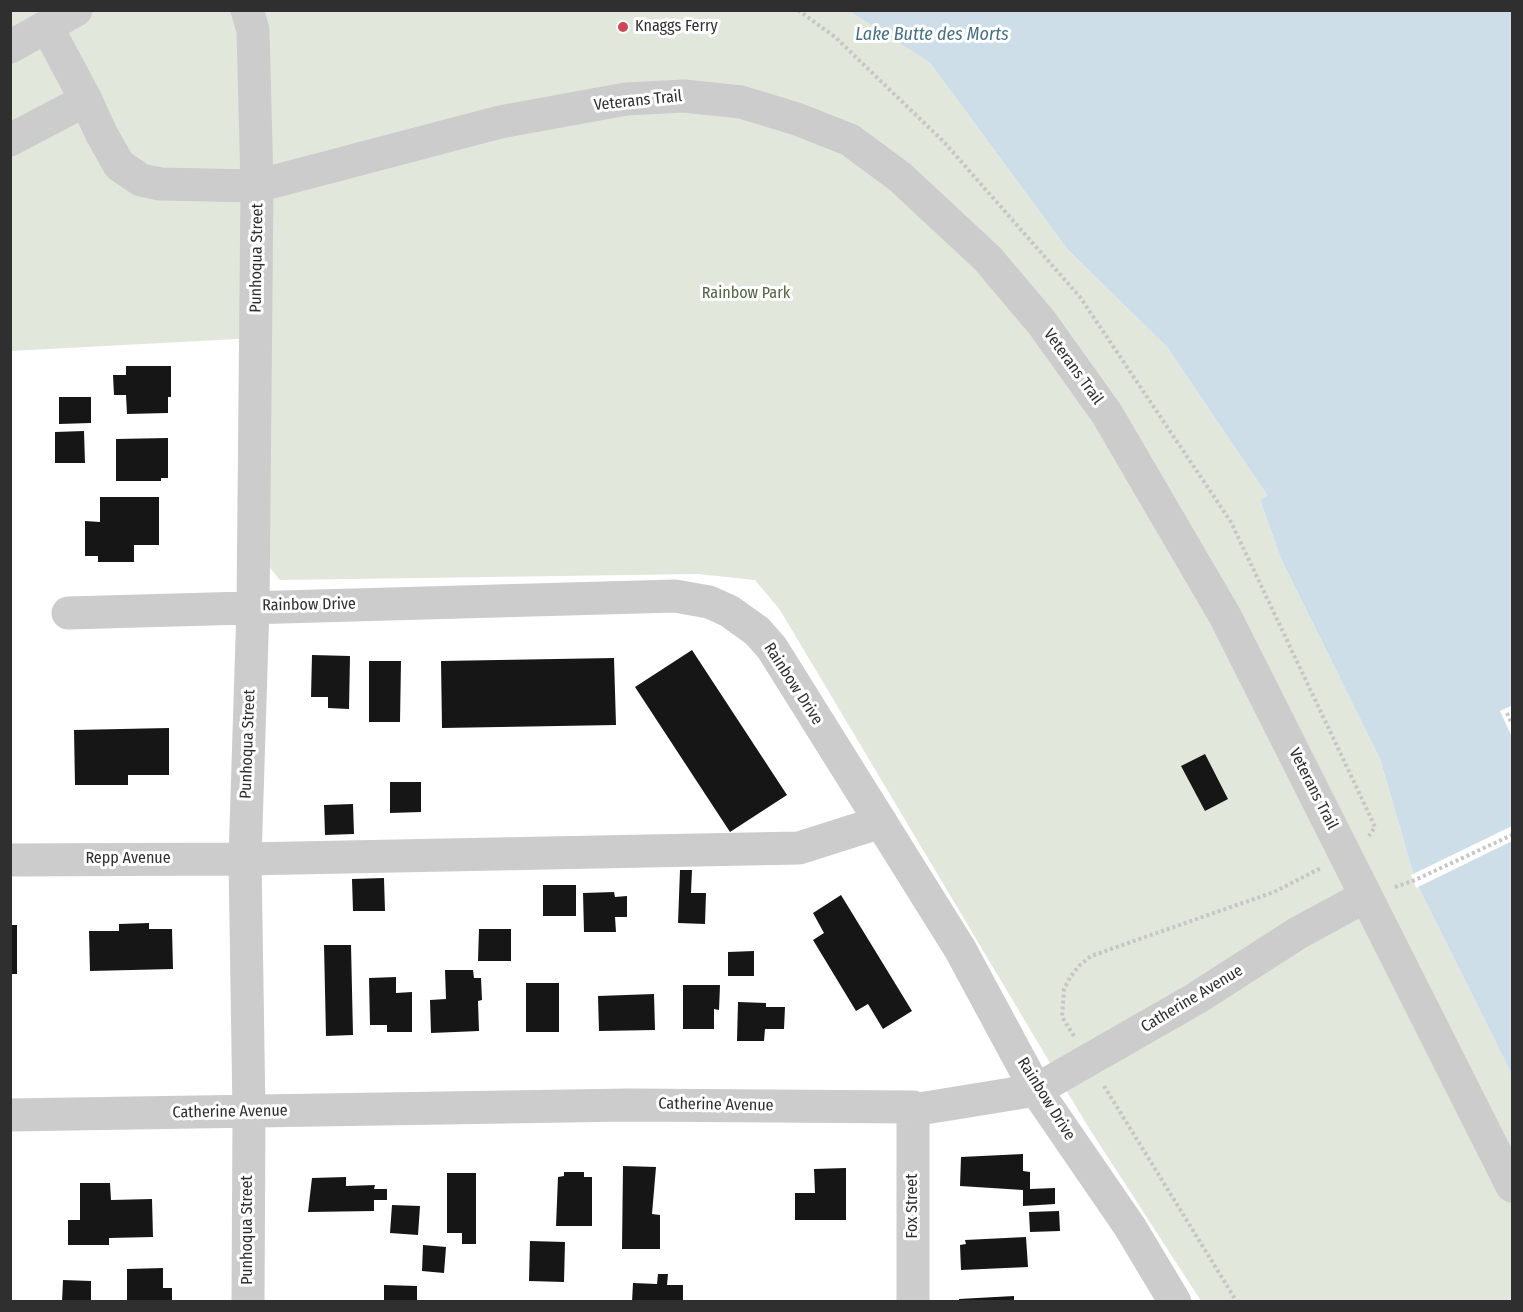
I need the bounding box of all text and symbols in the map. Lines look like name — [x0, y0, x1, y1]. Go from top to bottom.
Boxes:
place label: Knaggs Ferry — [635, 17, 718, 37]
marker: Knaggs Ferry — [616, 20, 630, 34]
water label: Lake Butte des Morts — [855, 24, 1009, 46]
street label: Veterans Trail — [593, 87, 683, 115]
street label: Punhoqua Street — [246, 203, 268, 313]
park label: Rainbow Park — [702, 284, 790, 304]
street label: Veterans Trail — [1039, 326, 1107, 408]
street label: Rainbow Drive — [262, 595, 356, 615]
street label: Rainbow Drive — [759, 639, 827, 729]
street label: Punhoqua Street — [236, 689, 260, 799]
street label: Veterans Trail — [1284, 745, 1342, 833]
street label: Repp Avenue — [85, 849, 171, 869]
street label: Catherine Avenue — [1138, 961, 1246, 1037]
street label: Rainbow Drive — [1013, 1054, 1079, 1144]
street label: Catherine Avenue — [658, 1094, 774, 1116]
street label: Catherine Avenue — [172, 1101, 288, 1123]
street label: Fox Street — [903, 1174, 923, 1238]
street label: Punhoqua Street — [238, 1175, 258, 1285]

